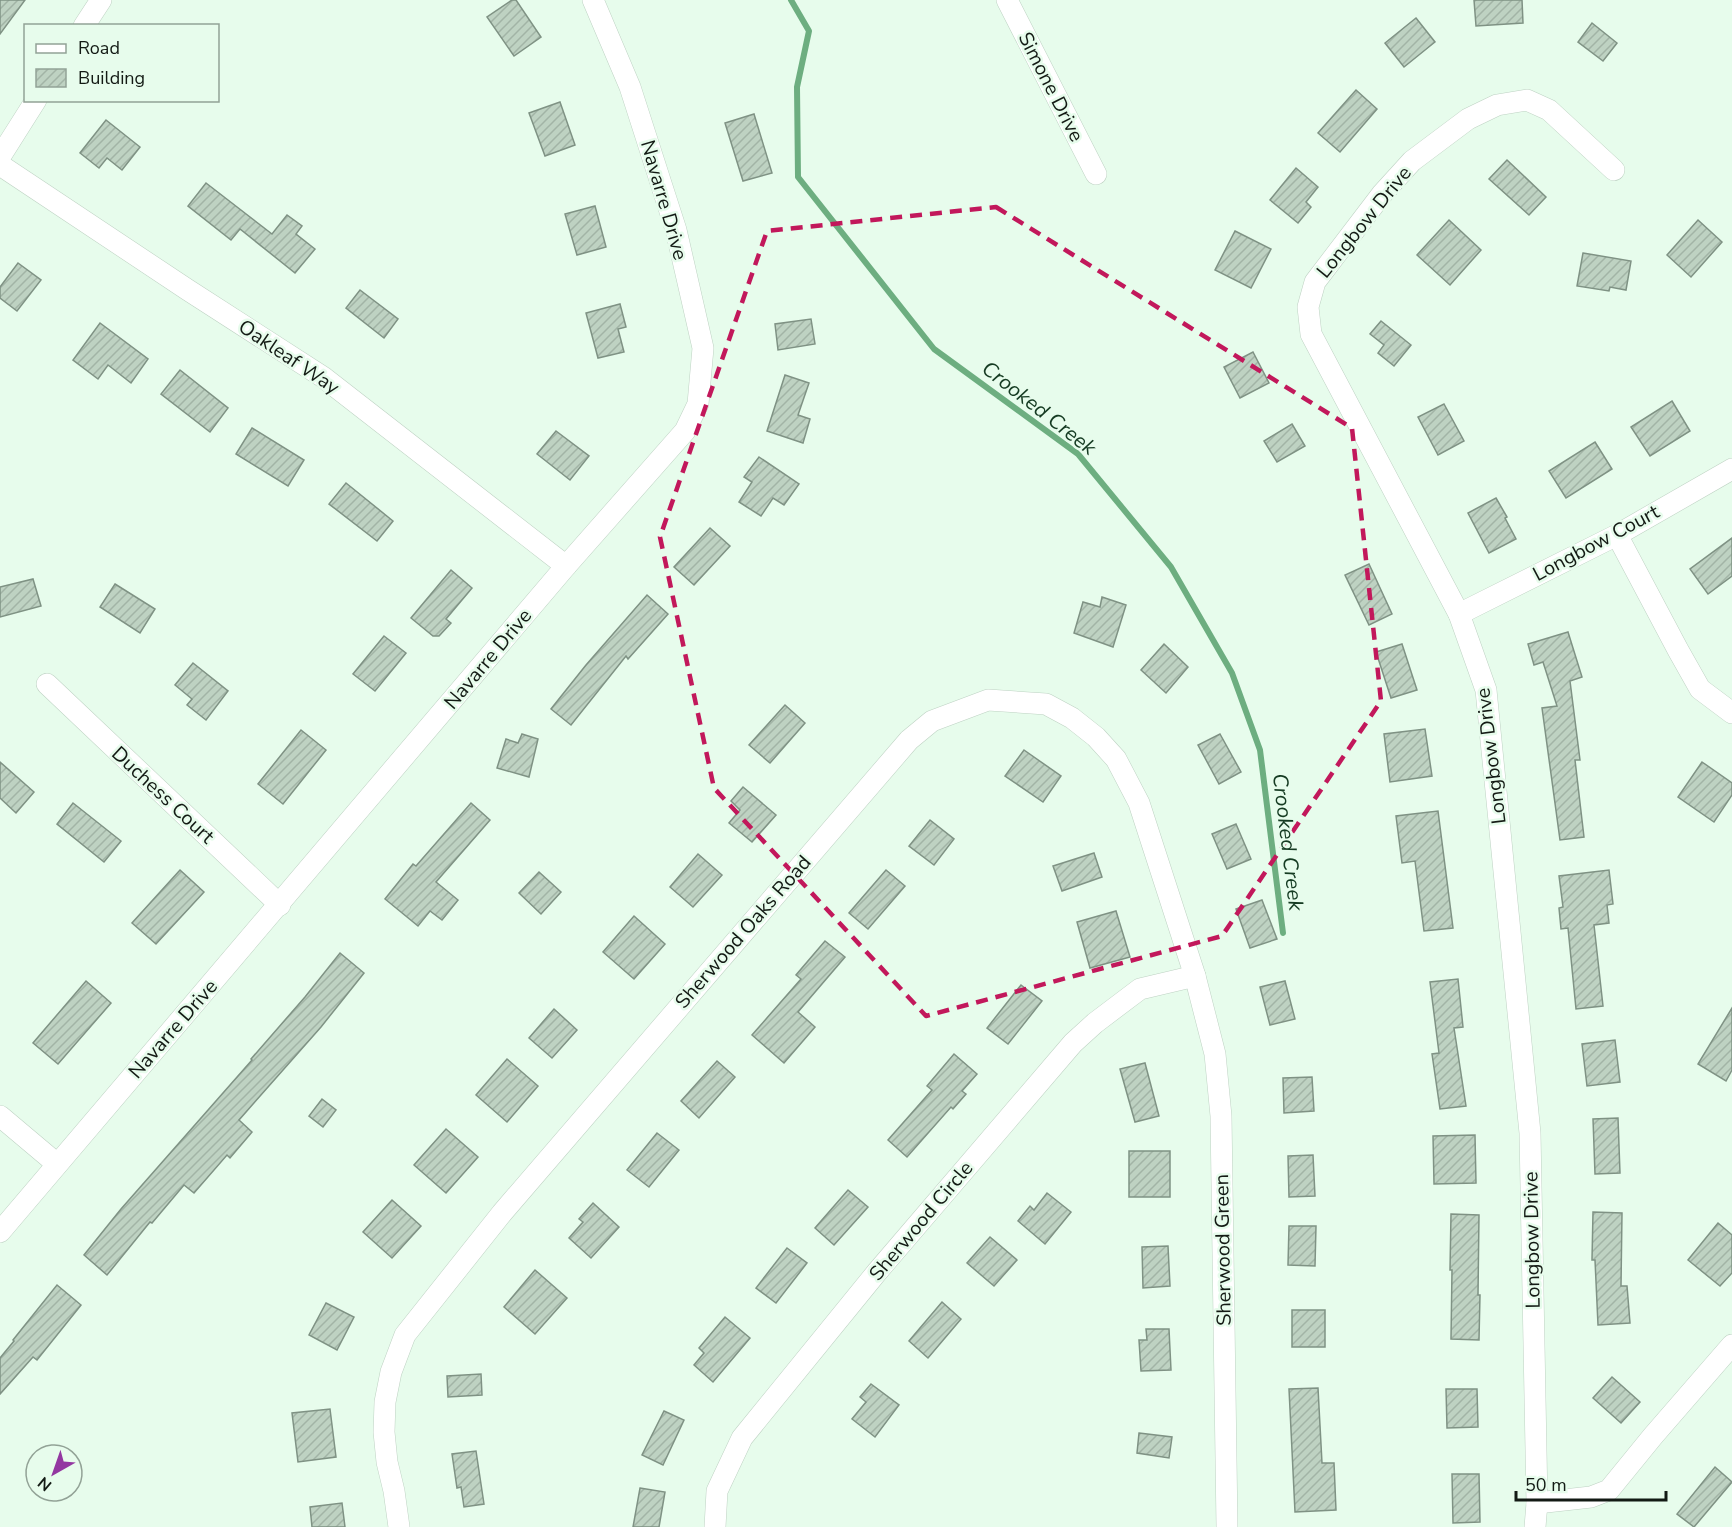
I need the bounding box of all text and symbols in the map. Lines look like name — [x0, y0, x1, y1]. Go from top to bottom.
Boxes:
legend — [24, 24, 219, 102]
street label: Simone Drive — [1012, 28, 1090, 146]
text: Road — [78, 36, 120, 60]
text: Building — [78, 66, 145, 90]
street label: Navarre Drive — [634, 137, 694, 263]
street label: Longbow Drive — [1310, 160, 1418, 284]
street label: Oakleaf Way — [233, 313, 345, 401]
water label: Crooked Creek — [976, 354, 1102, 462]
street label: Longbow Court — [1528, 498, 1665, 588]
street label: Navarre Drive — [438, 603, 538, 715]
street label: Longbow Drive — [1469, 686, 1513, 826]
street label: Duchess Court — [106, 740, 221, 850]
water label: Crooked Creek — [1266, 772, 1310, 913]
street label: Sherwood Oaks Road — [669, 850, 817, 1014]
street label: Navarre Drive — [122, 974, 224, 1084]
street label: Sherwood Circle — [863, 1155, 979, 1287]
street label: Longbow Drive — [1517, 1171, 1547, 1309]
street label: Sherwood Green — [1208, 1174, 1238, 1326]
north arrow — [24, 1443, 84, 1503]
scale bar — [1516, 1464, 1666, 1502]
text: N — [33, 1471, 57, 1496]
text: 50 m — [1525, 1473, 1567, 1497]

